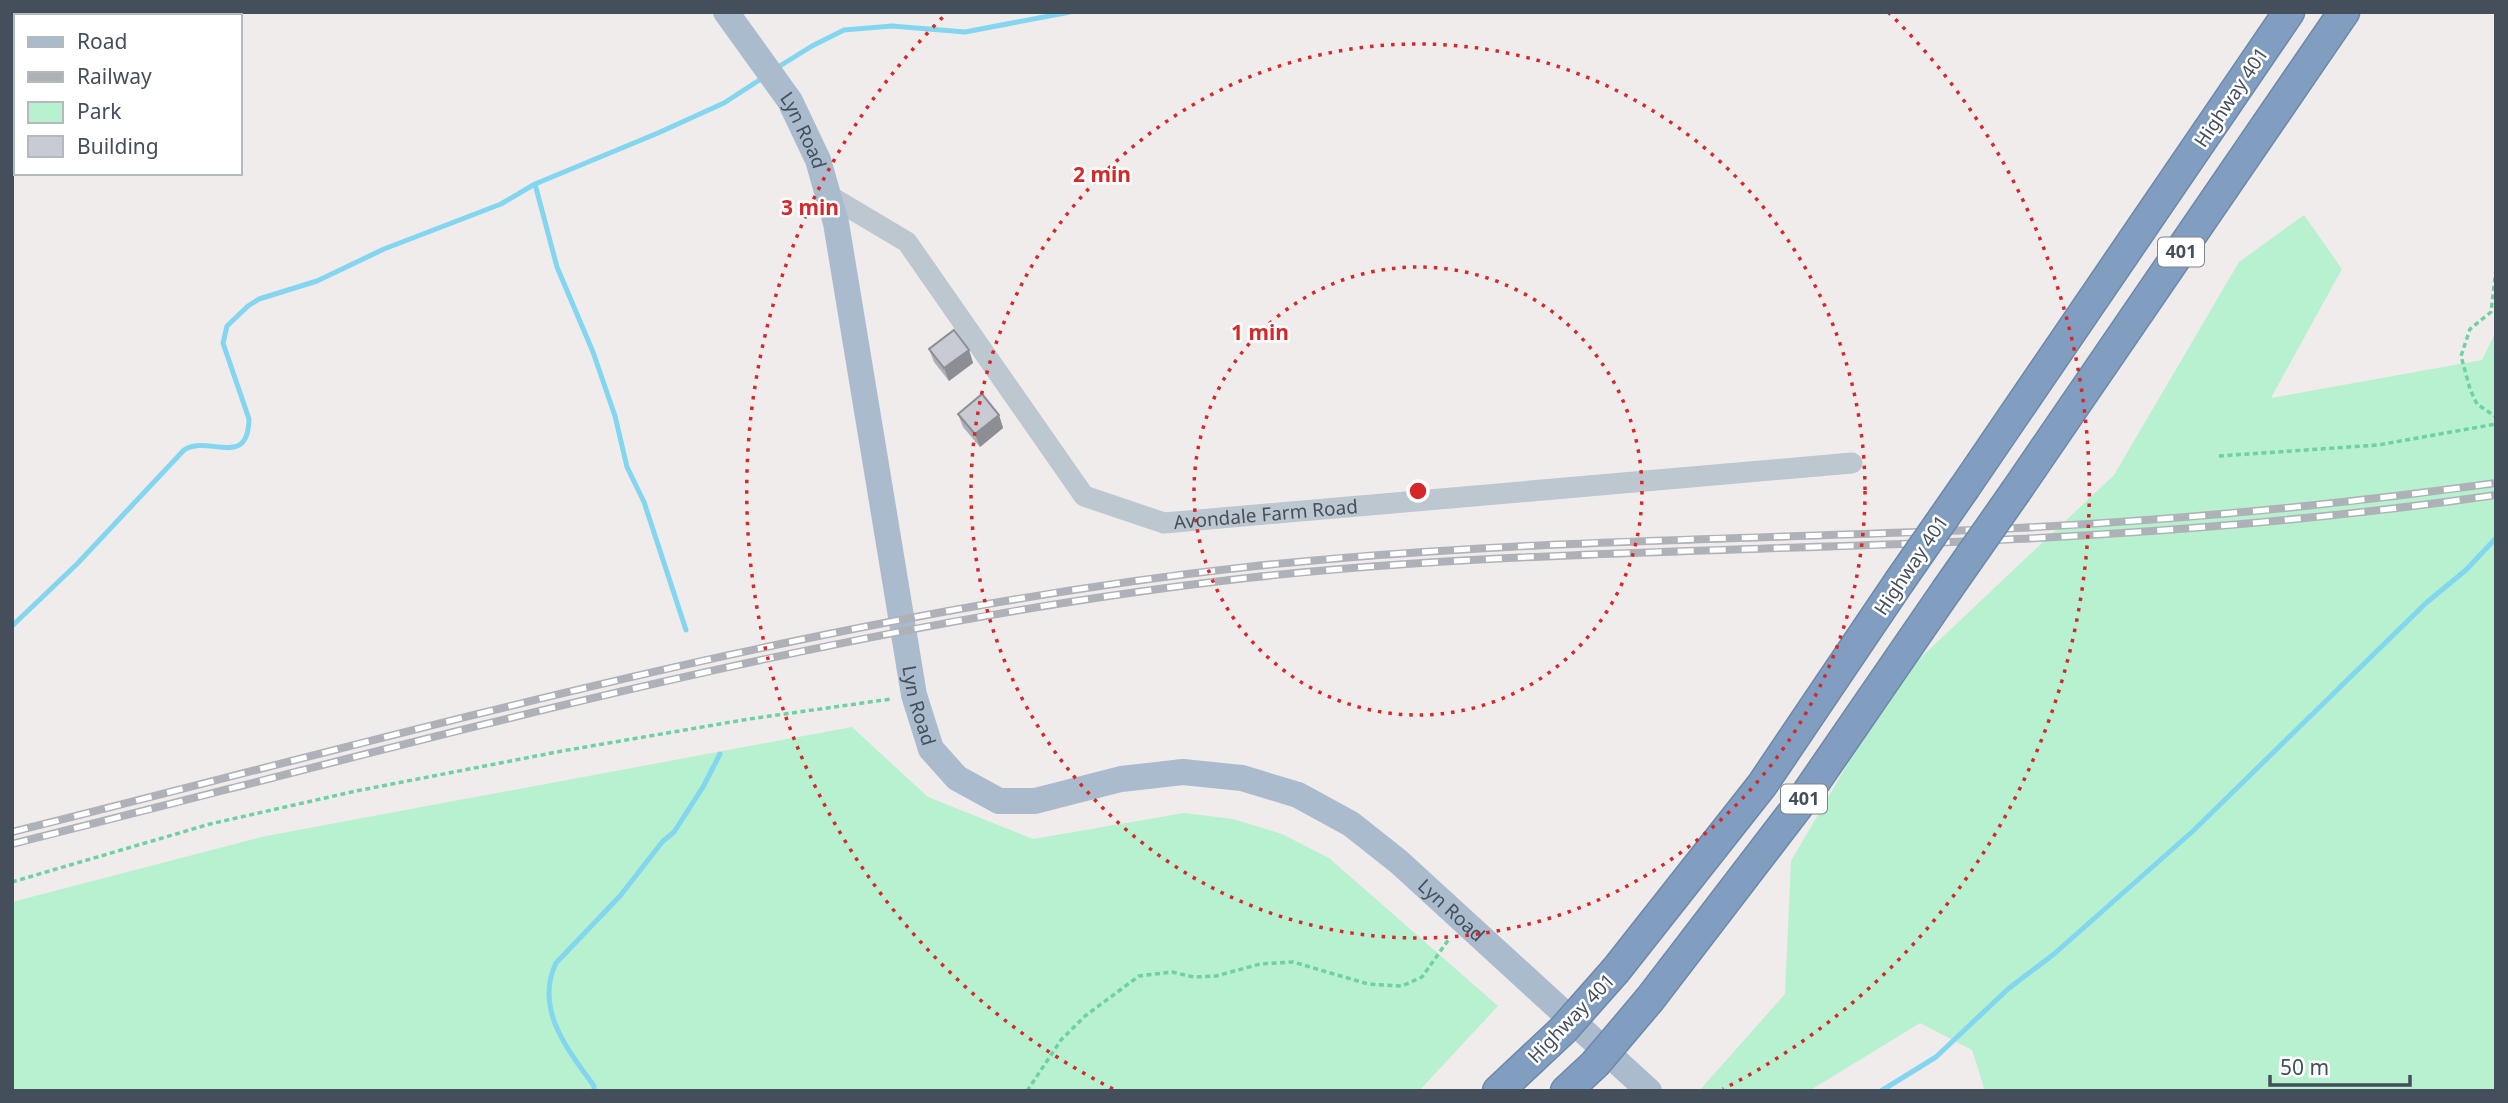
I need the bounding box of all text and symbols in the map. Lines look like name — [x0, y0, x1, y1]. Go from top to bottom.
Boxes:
legend — [14, 14, 242, 175]
text: Road — [77, 27, 127, 55]
street label: Highway 401 — [2188, 42, 2274, 152]
text: Railway — [77, 62, 152, 90]
street label: Lyn Road — [774, 86, 833, 171]
text: Park — [77, 97, 122, 125]
text: Building — [77, 132, 159, 160]
text: 2 min — [1073, 160, 1131, 188]
text: 3 min — [781, 193, 839, 221]
road number: 401 — [2158, 238, 2204, 266]
text: 1 min — [1231, 318, 1289, 346]
centre of rings — [1406, 479, 1430, 503]
street label: Avondale Farm Road — [1172, 493, 1359, 535]
street label: Highway 401 — [1868, 510, 1954, 620]
street label: Lyn Road — [896, 663, 942, 749]
road number: 401 — [1781, 784, 1827, 814]
street label: Lyn Road — [1412, 873, 1490, 947]
street label: Highway 401 — [1522, 968, 1620, 1068]
scale bar — [2270, 1044, 2410, 1088]
text: 50 m — [2280, 1053, 2329, 1081]

